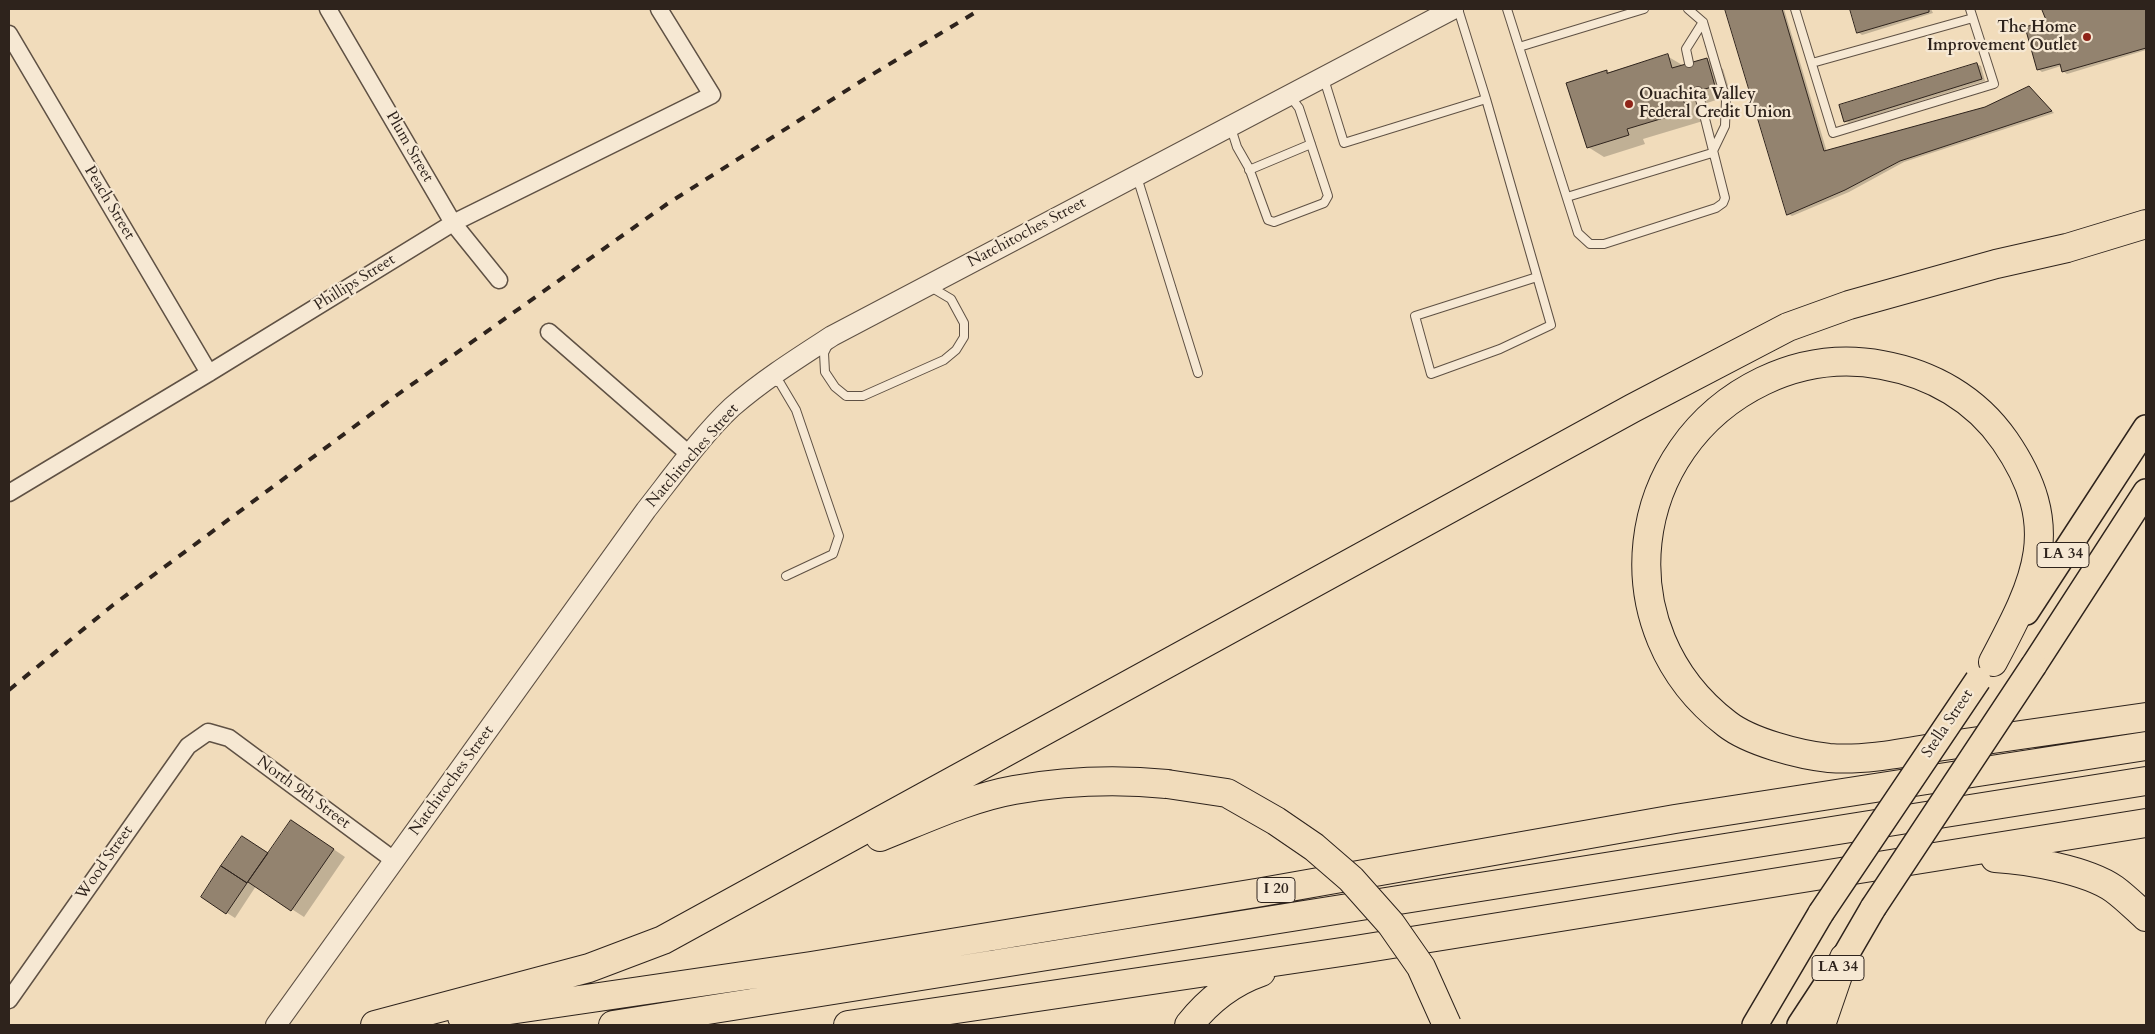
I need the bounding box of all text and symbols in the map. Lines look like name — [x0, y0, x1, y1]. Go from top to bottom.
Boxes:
place label: The Home Improvement Outlet — [1927, 18, 2077, 56]
marker: The Home Improvement Outlet — [2081, 31, 2093, 43]
place label: Ouachita Valley Federal Credit Union — [1639, 85, 1792, 123]
marker: Ouachita Valley Federal Credit Union — [1623, 98, 1635, 110]
street label: Plum Street — [381, 108, 437, 186]
street label: Peach Street — [80, 163, 138, 243]
street label: Natchitoches Street — [964, 194, 1090, 272]
street label: Phillips Street — [311, 250, 399, 316]
street label: Natchitoches Street — [643, 400, 743, 512]
road number: LA 34 — [2037, 542, 2089, 568]
street label: Stella Street — [1918, 686, 1978, 762]
street label: Natchitoches Street — [406, 722, 498, 840]
street label: North 9th Street — [252, 753, 354, 833]
street label: Wood Street — [72, 822, 138, 904]
road number: I 20 — [1257, 878, 1295, 902]
road number: LA 34 — [1812, 956, 1864, 980]

